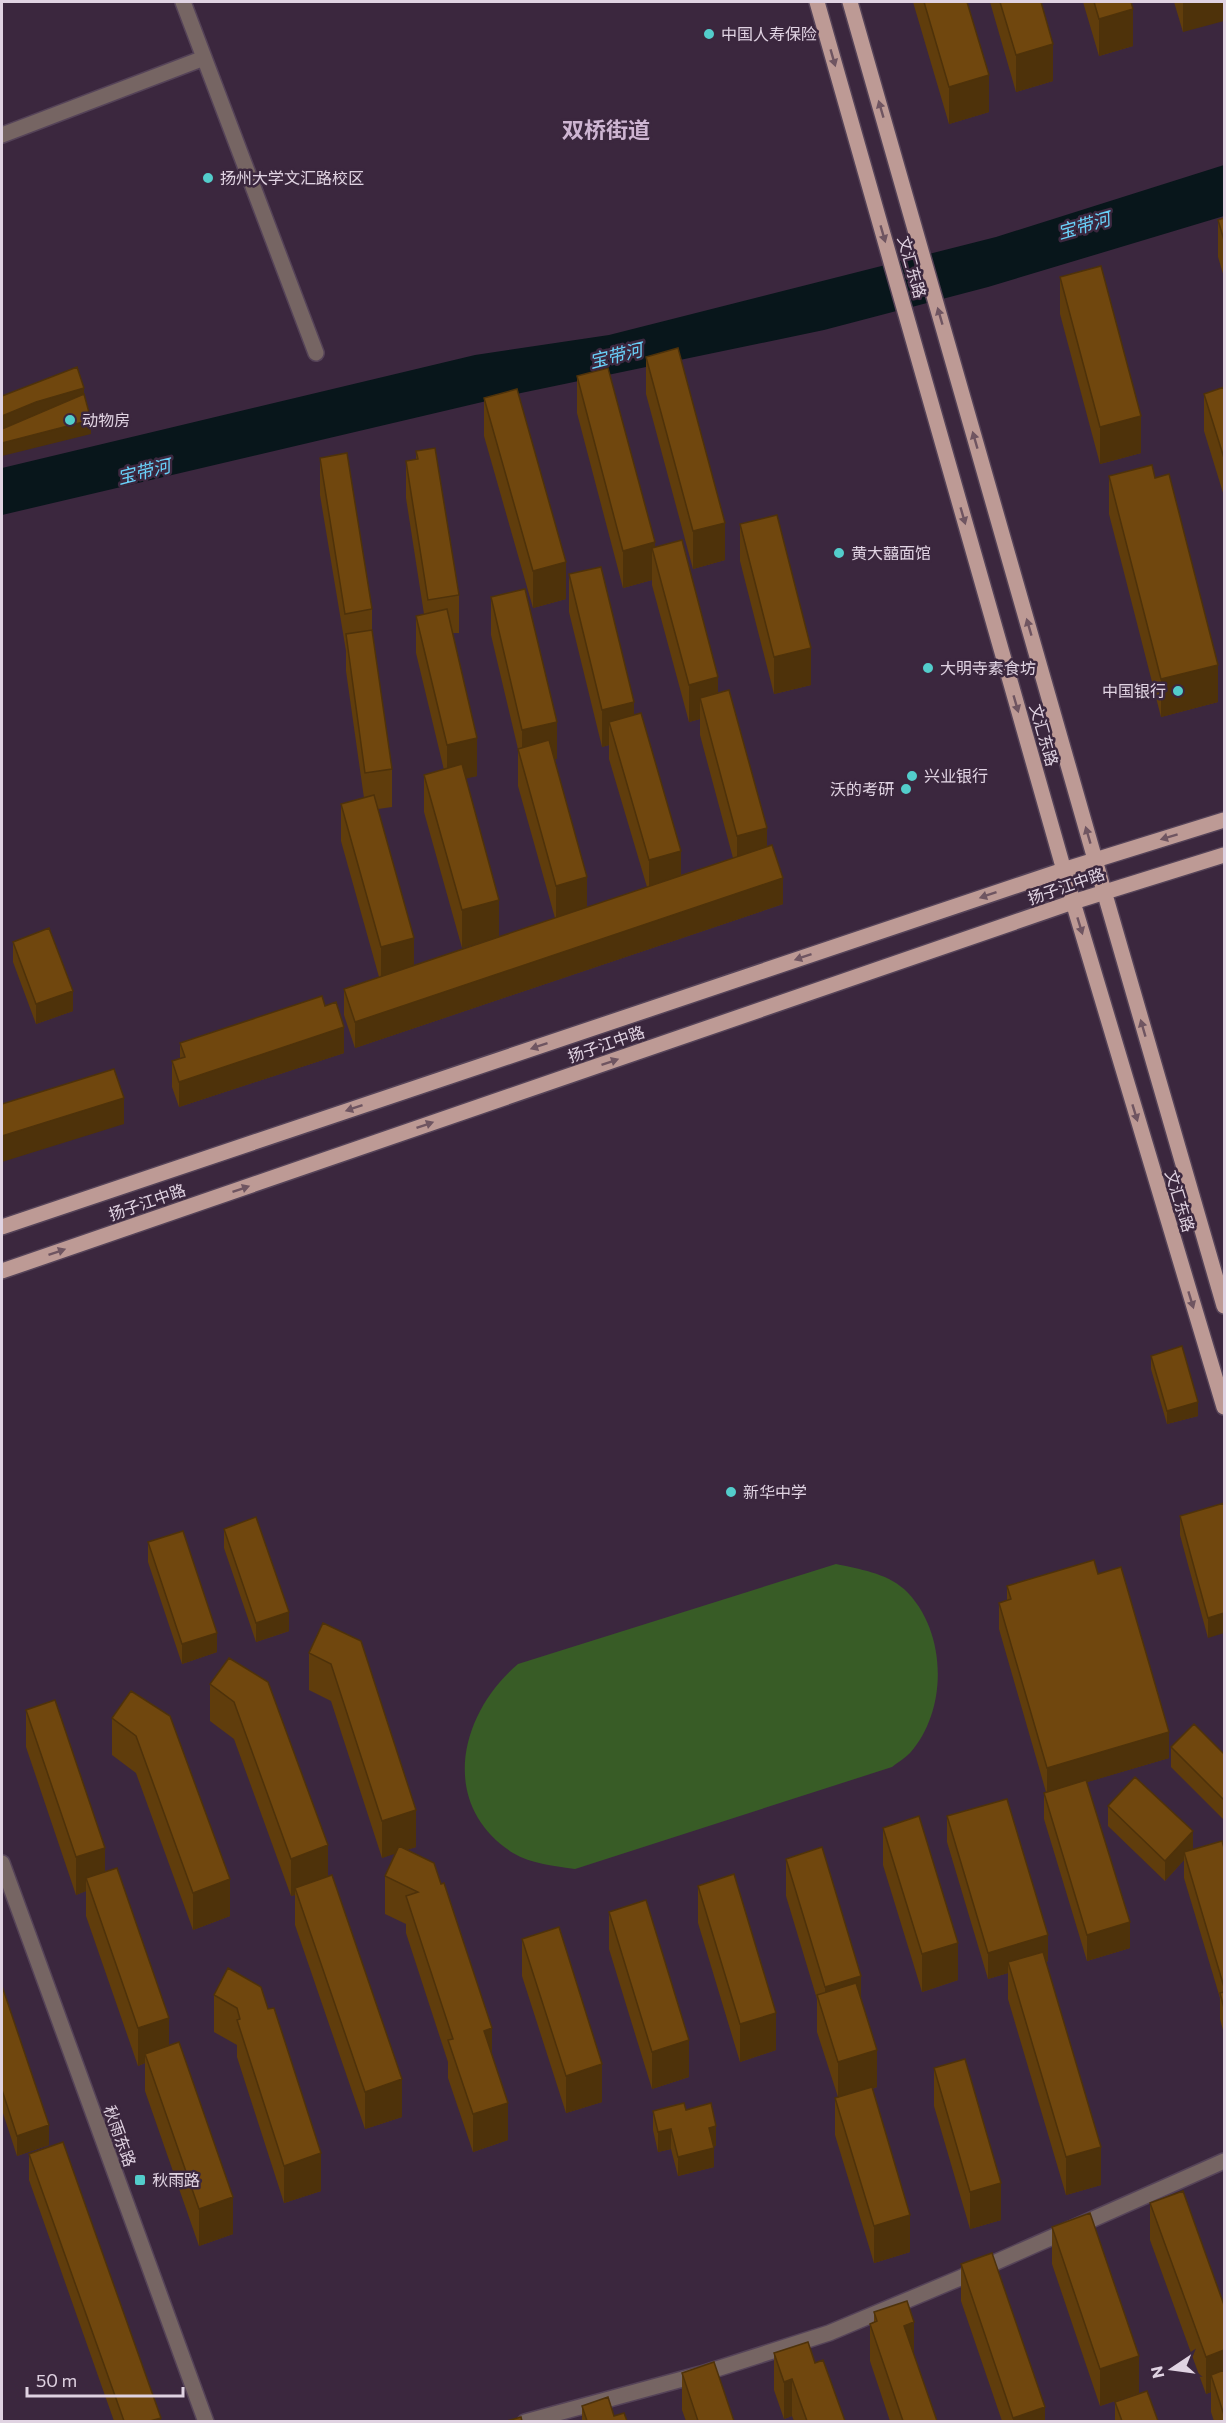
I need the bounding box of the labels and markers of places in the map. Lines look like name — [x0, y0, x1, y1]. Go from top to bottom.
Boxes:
place label: 中国人寿保险 — [721, 24, 817, 43]
marker: 中国人寿保险 — [702, 27, 716, 41]
place label: 扬州大学文汇路校区 — [220, 168, 364, 187]
marker: 扬州大学文汇路校区 — [201, 171, 215, 185]
place label: 动物房 — [82, 410, 130, 429]
marker: 动物房 — [63, 413, 77, 427]
place label: 黄大囍面馆 — [851, 543, 931, 562]
marker: 黄大囍面馆 — [832, 546, 846, 560]
place label: 大明寺素食坊 — [940, 658, 1036, 677]
marker: 大明寺素食坊 — [921, 661, 935, 675]
place label: 中国银行 — [1102, 681, 1166, 700]
marker: 中国银行 — [1171, 684, 1185, 698]
place label: 兴业银行 — [924, 766, 988, 785]
marker: 兴业银行 — [905, 769, 919, 783]
place label: 沃的考研 — [830, 779, 894, 798]
marker: 沃的考研 — [899, 782, 913, 796]
place label: 新华中学 — [743, 1482, 807, 1501]
marker: 新华中学 — [724, 1485, 738, 1499]
place label: 秋雨路 — [152, 2170, 200, 2189]
marker: 秋雨路 — [133, 2173, 147, 2187]

